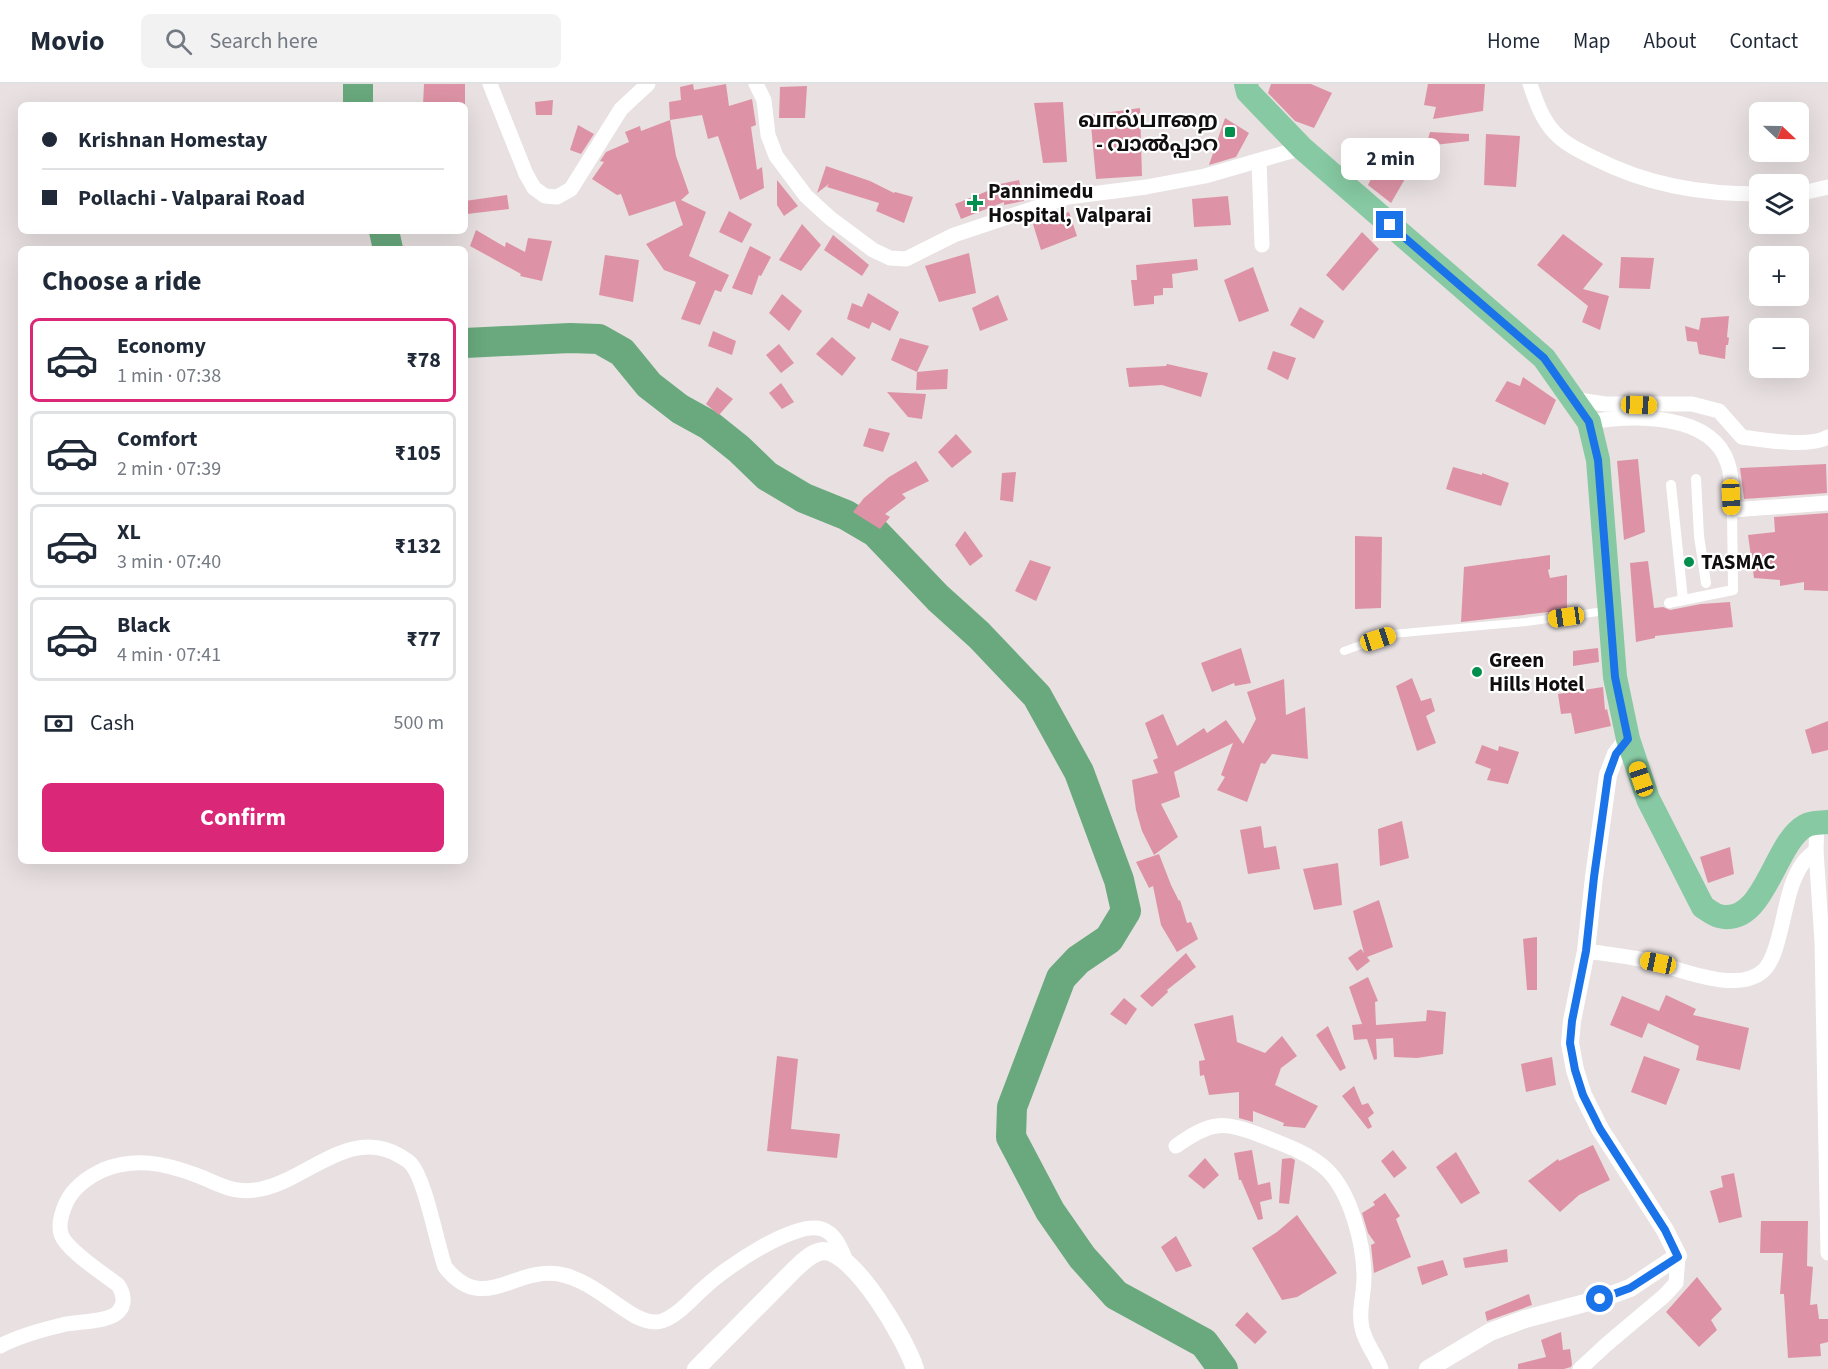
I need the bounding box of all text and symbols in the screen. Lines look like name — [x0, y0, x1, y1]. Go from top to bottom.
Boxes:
search box — [141, 14, 561, 68]
text: Movio — [30, 21, 105, 61]
icon: search — [162, 25, 195, 58]
text: Search here — [210, 25, 318, 57]
text: Home — [1487, 26, 1540, 56]
text: Map — [1573, 26, 1611, 56]
text: About — [1644, 26, 1696, 56]
text: Contact — [1729, 26, 1798, 56]
north arrow — [1749, 102, 1809, 162]
map controls — [1749, 102, 1809, 378]
place label: வால்பாறை - വാൽപ്പാറ — [1078, 105, 1218, 159]
text: Krishnan Homestay — [78, 124, 267, 156]
marker: வால்பாறை - വാൽപ്പാറ — [1223, 125, 1237, 139]
callout: 2 min — [1340, 138, 1440, 180]
text: 2 min — [1366, 145, 1415, 173]
button: layers — [1749, 174, 1809, 234]
place label: Pannimedu Hospital, Valparai — [988, 176, 1152, 230]
text: Pollachi - Valparai Road — [78, 182, 305, 214]
marker: Pannimedu Hospital, Valparai — [966, 194, 984, 212]
route end — [1376, 211, 1403, 238]
button: + — [1749, 246, 1809, 306]
text: Choose a ride — [42, 262, 202, 301]
button: − — [1749, 318, 1809, 378]
text: Economy — [117, 330, 206, 362]
icon: car — [45, 333, 99, 387]
text: ₹78 — [406, 344, 441, 376]
text: 1 min · 07:38 — [117, 362, 221, 390]
car — [1621, 395, 1657, 415]
text: Comfort — [117, 423, 198, 455]
icon: car — [45, 426, 99, 480]
text: ₹105 — [395, 437, 441, 469]
text: 2 min · 07:39 — [117, 455, 221, 483]
car — [1721, 479, 1741, 515]
text: XL — [117, 516, 141, 548]
icon: car — [45, 519, 99, 573]
text: ₹132 — [395, 530, 441, 562]
place label: TASMAC — [1701, 547, 1776, 577]
text: 3 min · 07:40 — [117, 548, 221, 576]
marker: TASMAC — [1682, 555, 1696, 569]
car — [1547, 606, 1585, 628]
text: Black — [117, 609, 171, 641]
icon: car — [45, 612, 99, 666]
text: ₹77 — [406, 623, 441, 655]
car — [1358, 625, 1398, 653]
text: 4 min · 07:41 — [117, 641, 221, 669]
place label: Green Hills Hotel — [1489, 645, 1584, 699]
marker: Green Hills Hotel — [1470, 665, 1484, 679]
icon: cash — [42, 707, 75, 740]
text: Cash — [90, 707, 135, 739]
text: 500 m — [394, 709, 444, 737]
car — [1627, 759, 1655, 799]
button: Confirm — [42, 783, 444, 852]
car — [1639, 950, 1677, 976]
route start — [1586, 1285, 1613, 1312]

